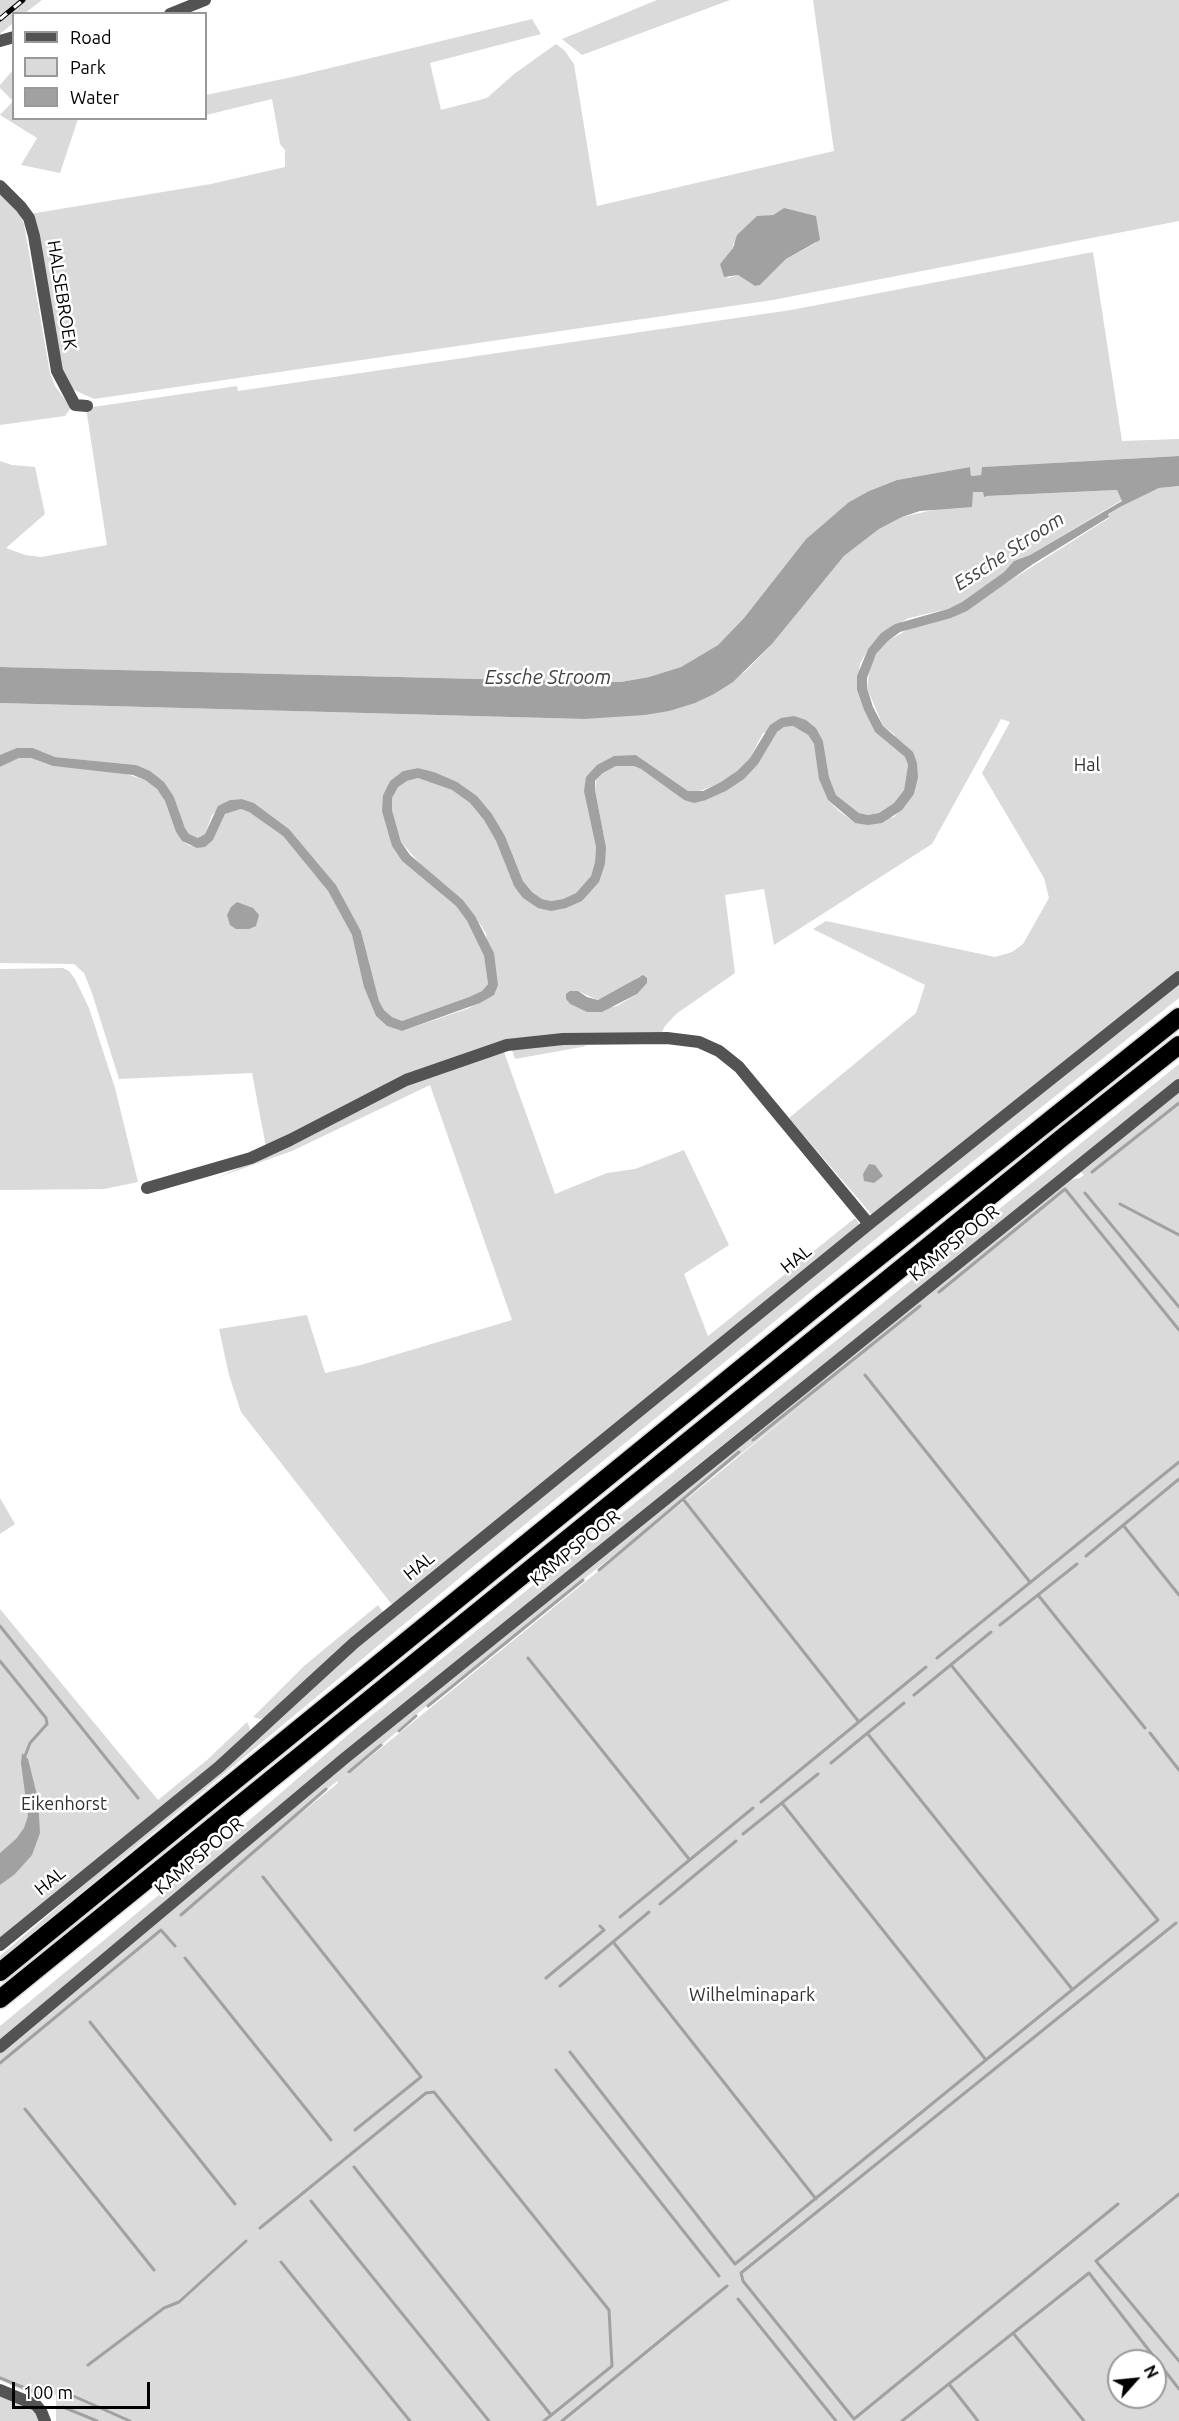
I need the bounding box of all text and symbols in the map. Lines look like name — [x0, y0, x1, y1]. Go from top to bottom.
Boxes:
legend — [12, 12, 207, 120]
text: Road — [70, 27, 112, 47]
text: Park — [70, 57, 106, 77]
text: Water — [70, 87, 119, 107]
street label: HALSEBROEK — [43, 239, 81, 351]
water label: Essche Stroom — [949, 506, 1069, 596]
water label: Essche Stroom — [485, 665, 611, 689]
park label: Hal — [1074, 754, 1100, 776]
street label: KAMPSPOOR — [905, 1200, 1003, 1286]
street label: HAL — [776, 1240, 816, 1278]
street label: KAMPSPOOR — [526, 1505, 624, 1591]
street label: HAL — [399, 1547, 439, 1585]
park label: Eikenhorst — [21, 1793, 107, 1815]
street label: KAMPSPOOR — [150, 1813, 248, 1899]
street label: HAL — [30, 1862, 70, 1900]
park label: Wilhelminapark — [689, 1984, 815, 2006]
north arrow — [1107, 2349, 1167, 2409]
text: N — [1141, 2362, 1162, 2381]
scale bar — [15, 2370, 153, 2408]
text: 100 m — [23, 2382, 73, 2402]

